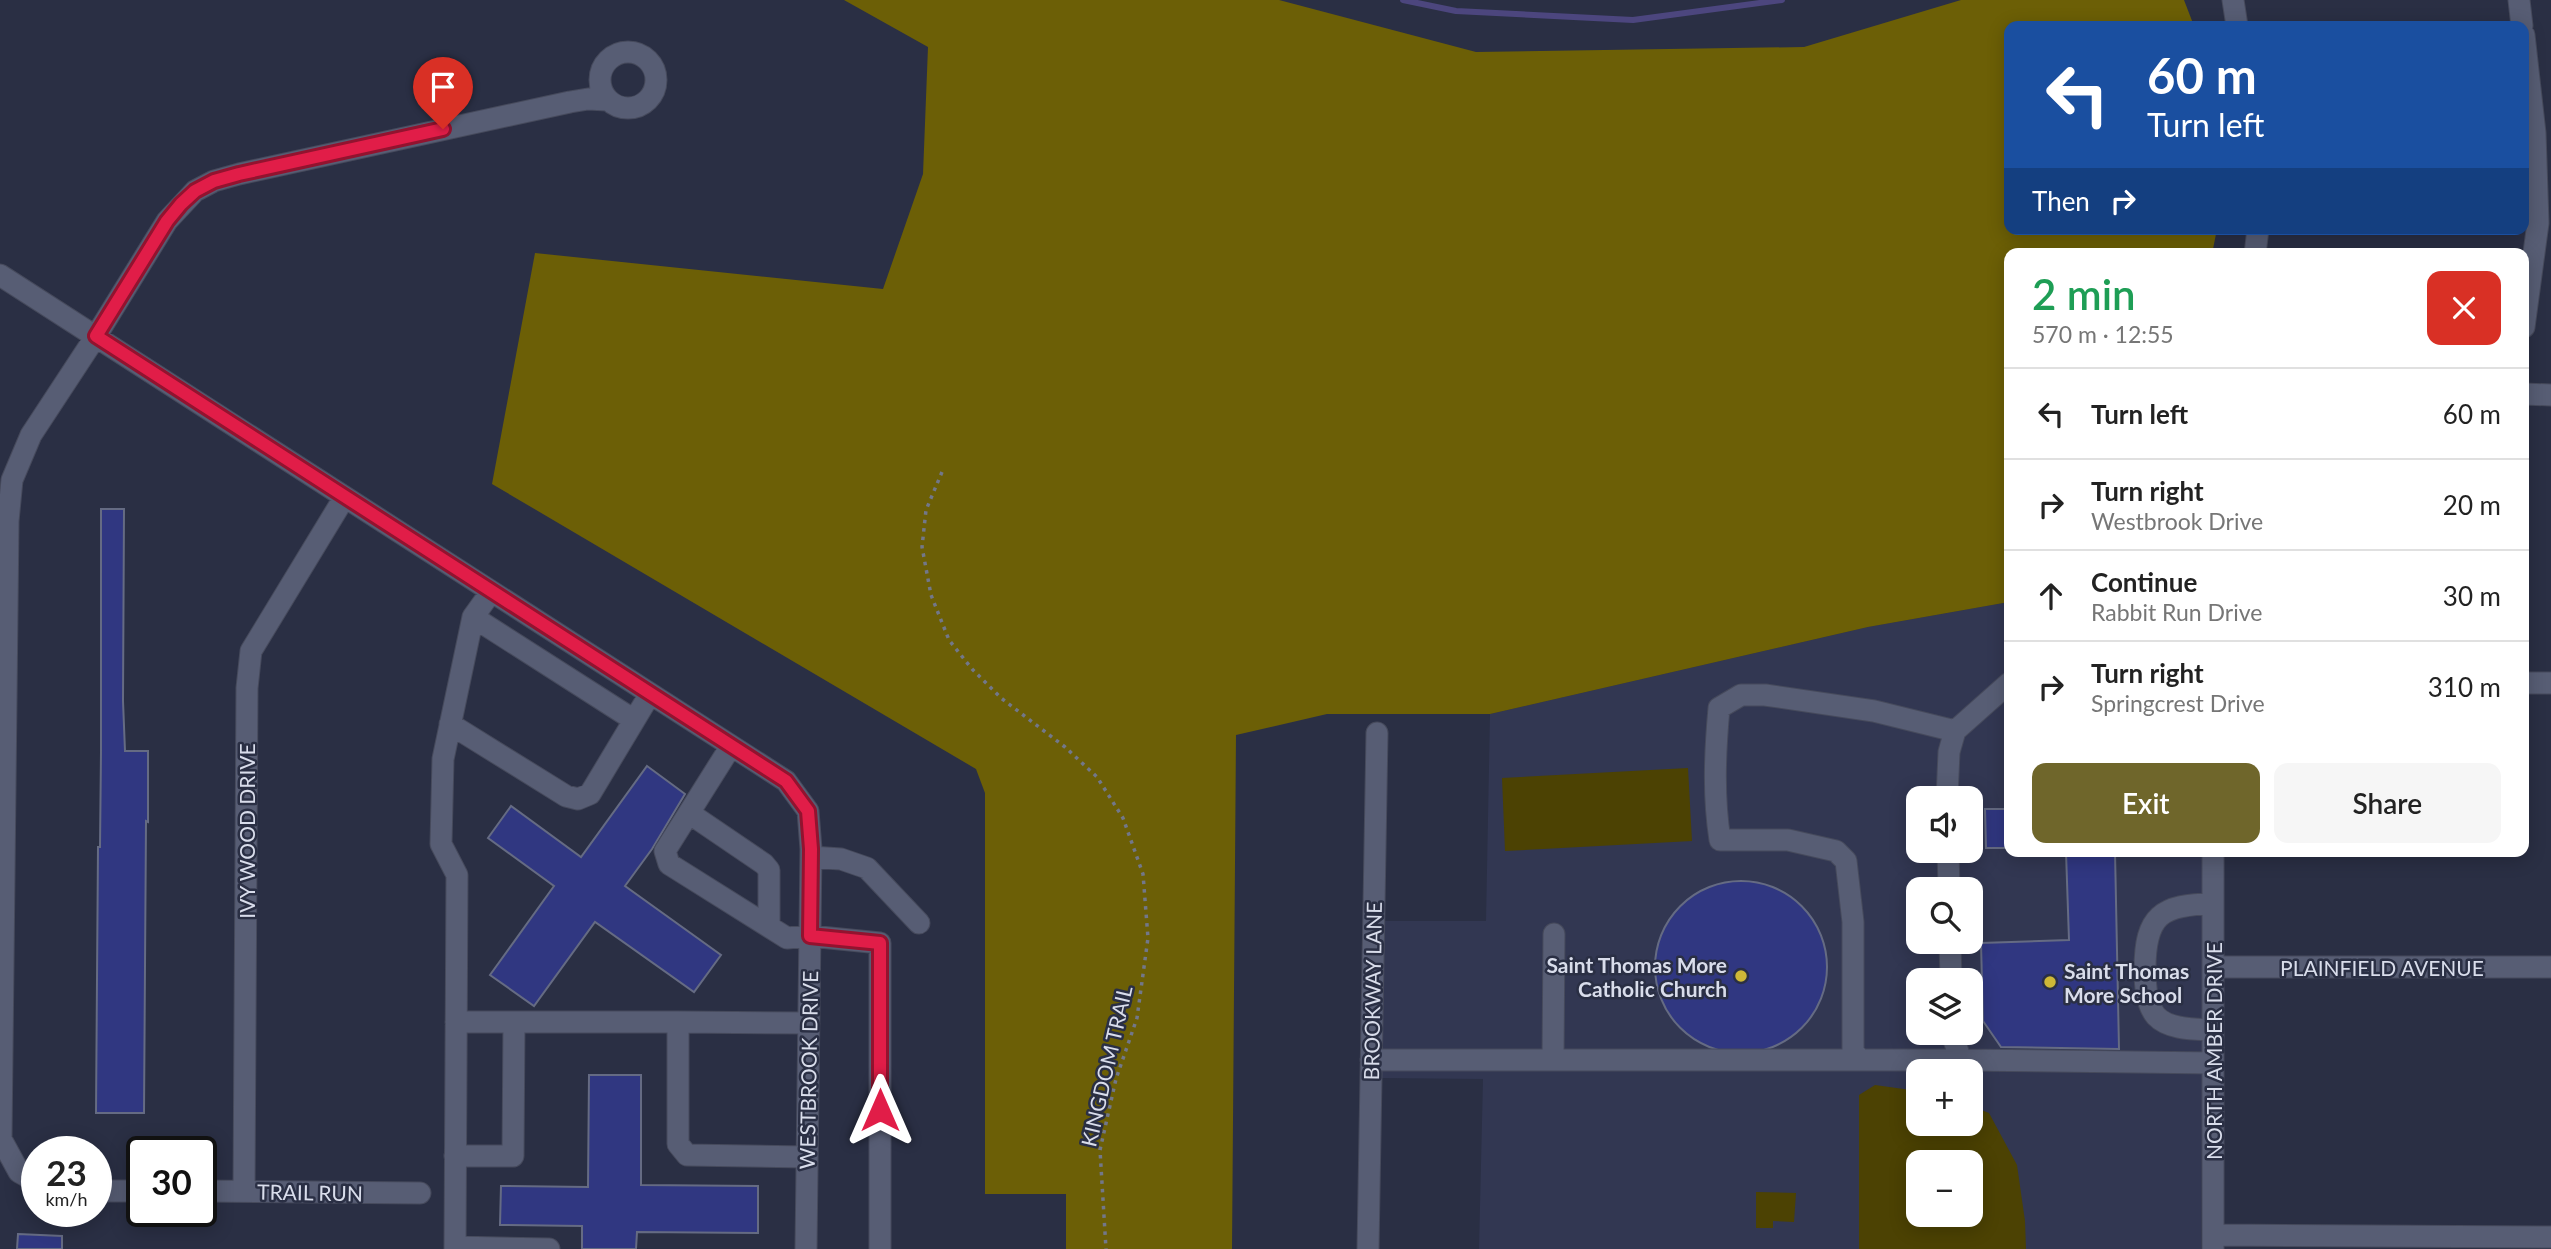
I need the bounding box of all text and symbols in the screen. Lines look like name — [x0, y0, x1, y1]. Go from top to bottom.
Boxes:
text: 60 m — [2147, 46, 2257, 104]
icon: left — [2032, 49, 2123, 140]
pin — [413, 57, 473, 129]
icon: arrive — [424, 68, 462, 106]
text: Turn left — [2147, 105, 2264, 144]
icon: right — [2104, 182, 2142, 220]
text: Then — [2032, 185, 2090, 217]
text: 2 min — [2032, 269, 2136, 319]
button: close — [2427, 271, 2501, 345]
text: 570 m · 12:55 — [2032, 320, 2174, 348]
icon: left — [2032, 395, 2070, 433]
text: Turn left — [2091, 398, 2188, 430]
text: 60 m — [2443, 398, 2501, 430]
text: Turn right — [2091, 475, 2204, 507]
icon: right — [2032, 486, 2070, 524]
text: 20 m — [2443, 489, 2501, 521]
text: Westbrook Drive — [2091, 507, 2263, 535]
text: Continue — [2091, 566, 2197, 598]
icon: ahead — [2032, 577, 2070, 615]
text: 30 m — [2443, 580, 2501, 612]
text: Rabbit Run Drive — [2091, 598, 2262, 626]
text: Turn right — [2091, 657, 2204, 689]
icon: right — [2032, 668, 2070, 706]
text: 310 m — [2428, 671, 2501, 703]
text: Springcrest Drive — [2091, 689, 2265, 717]
street label: IVY WOOD DRIVE — [234, 743, 259, 919]
button: Exit — [2032, 763, 2260, 843]
button: Share — [2274, 763, 2501, 843]
map controls — [1906, 786, 1983, 1227]
button: sound — [1906, 786, 1983, 863]
button: search — [1906, 877, 1983, 954]
street label: BROOKWAY LANE — [1358, 902, 1386, 1080]
street label: NORTH AMBER DRIVE — [2201, 942, 2226, 1160]
place label: Saint Thomas More Catholic Church — [1546, 952, 1727, 1001]
street label: PLAINFIELD AVENUE — [2280, 955, 2484, 980]
place label: Saint Thomas More School — [2064, 958, 2189, 1007]
marker: Saint Thomas More Catholic Church — [1733, 968, 1749, 984]
button: layers — [1906, 968, 1983, 1045]
street label: WESTBROOK DRIVE — [794, 971, 822, 1169]
marker: Saint Thomas More School — [2042, 974, 2058, 990]
street label: KINGDOM TRAIL — [1075, 983, 1137, 1149]
button: + — [1906, 1059, 1983, 1136]
position arrow — [843, 1073, 917, 1147]
speed limit sign: 30 — [126, 1136, 217, 1227]
button: − — [1906, 1150, 1983, 1227]
text: 23 — [46, 1151, 87, 1193]
street label: TRAIL RUN — [257, 1179, 363, 1205]
text: km/h — [45, 1188, 88, 1210]

